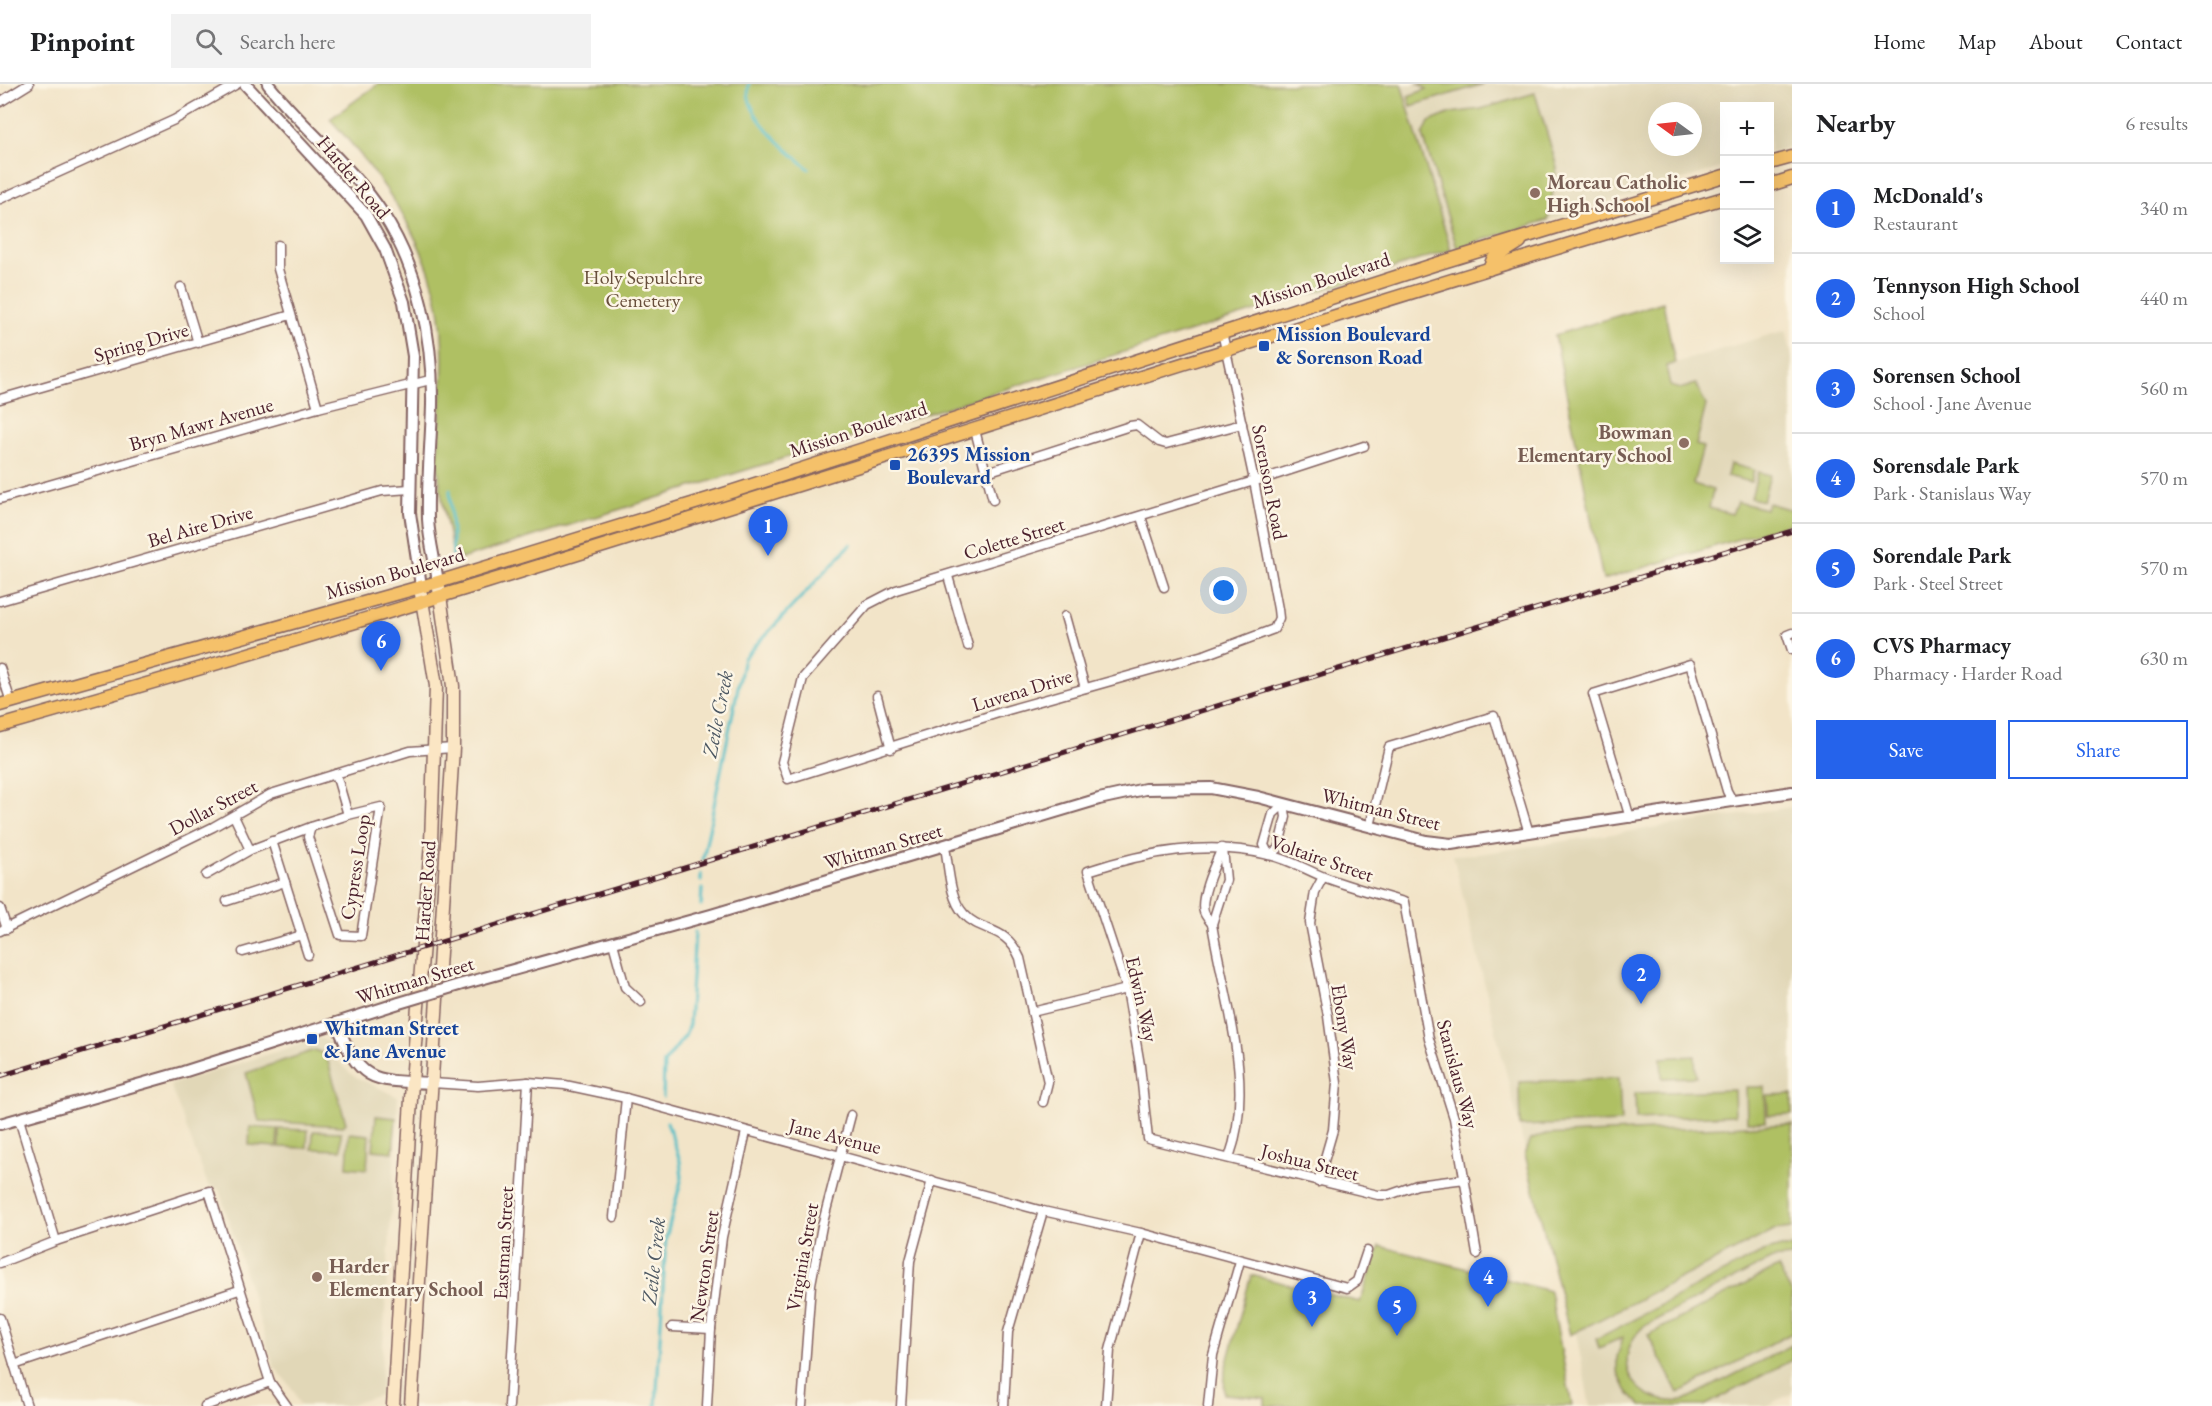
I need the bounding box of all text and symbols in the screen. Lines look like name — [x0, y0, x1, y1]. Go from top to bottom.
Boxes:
search box — [171, 14, 591, 68]
text: Pinpoint — [30, 23, 135, 59]
icon: search — [192, 25, 225, 58]
text: Search here — [240, 27, 335, 56]
text: Home — [1873, 28, 1925, 55]
text: Map — [1958, 28, 1996, 55]
text: About — [2029, 28, 2082, 55]
text: Contact — [2115, 28, 2182, 55]
north arrow — [1648, 102, 1702, 156]
map controls — [1720, 102, 1774, 264]
button: + — [1720, 102, 1774, 156]
text: Nearby — [1816, 106, 1896, 140]
text: 6 results — [2125, 110, 2188, 136]
street label: Harder Road — [311, 130, 397, 225]
button: − — [1720, 156, 1774, 210]
place label: Moreau Catholic High School — [1547, 169, 1687, 218]
text: McDonald's — [1873, 181, 1983, 210]
marker: Moreau Catholic High School — [1528, 186, 1542, 200]
text: 1 — [1830, 195, 1841, 221]
text: 340 m — [2140, 195, 2188, 221]
button: layers — [1720, 210, 1774, 264]
text: Restaurant — [1873, 210, 1958, 236]
street label: Mission Boulevard — [1249, 245, 1394, 314]
park label: Holy Sepulchre Cemetery — [583, 264, 703, 313]
text: Tennyson High School — [1873, 271, 2080, 300]
text: 2 — [1830, 285, 1841, 311]
text: 440 m — [2140, 285, 2188, 311]
text: School — [1873, 300, 1925, 326]
street label: Spring Drive — [91, 316, 192, 368]
place label: Mission Boulevard & Sorenson Road — [1276, 321, 1431, 370]
marker: Mission Boulevard & Sorenson Road — [1257, 339, 1271, 353]
text: Sorensen School — [1873, 361, 2021, 390]
text: 3 — [1830, 375, 1841, 401]
text: 560 m — [2140, 375, 2188, 401]
text: School · Jane Avenue — [1873, 390, 2032, 416]
street label: Bryn Mawr Avenue — [126, 391, 276, 457]
street label: Mission Boulevard — [786, 394, 931, 463]
place label: Bowman Elementary School — [1518, 419, 1672, 468]
street label: Sorenson Road — [1246, 422, 1294, 543]
marker: Bowman Elementary School — [1677, 436, 1691, 450]
place label: 26395 Mission Boulevard — [907, 441, 1031, 490]
text: Sorensdale Park — [1873, 451, 2019, 480]
marker: 26395 Mission Boulevard — [888, 458, 902, 472]
text: 4 — [1830, 465, 1841, 491]
text: 570 m — [2140, 465, 2188, 491]
text: Park · Stanislaus Way — [1873, 480, 2031, 506]
street label: Bel Aire Drive — [144, 499, 256, 553]
pin: 1 — [748, 506, 788, 556]
street label: Colette Street — [960, 510, 1069, 566]
street label: Mission Boulevard — [323, 541, 468, 605]
text: Sorendale Park — [1873, 541, 2011, 570]
text: 5 — [1830, 555, 1841, 581]
text: 570 m — [2140, 555, 2188, 581]
text: Park · Steel Street — [1873, 570, 2003, 596]
your location — [1209, 576, 1238, 605]
pin: 6 — [362, 622, 400, 671]
text: CVS Pharmacy — [1873, 631, 2011, 660]
text: 6 — [1830, 645, 1841, 671]
text: 630 m — [2140, 645, 2188, 671]
text: Pharmacy · Harder Road — [1873, 660, 2062, 686]
street label: Luvena Drive — [969, 662, 1075, 718]
water label: Zeile Creek — [695, 668, 739, 761]
button: Save — [1816, 720, 1996, 779]
button: Share — [2008, 720, 2188, 779]
street label: Dollar Street — [164, 772, 263, 841]
street label: Whitman Street — [1319, 782, 1444, 837]
street label: Cypress Loop — [334, 812, 376, 922]
street label: Whitman Street — [821, 817, 946, 875]
street label: Voltaire Street — [1267, 828, 1378, 888]
street label: Harder Road — [408, 839, 442, 942]
street label: Whitman Street — [353, 950, 478, 1010]
street label: Edwin Way — [1120, 954, 1164, 1045]
pin: 2 — [1622, 954, 1660, 1004]
street label: Ebony Way — [1325, 982, 1365, 1072]
place label: Whitman Street & Jane Avenue — [324, 1015, 459, 1064]
street label: Stanislaus Way — [1431, 1016, 1485, 1132]
marker: Whitman Street & Jane Avenue — [305, 1032, 319, 1046]
street label: Jane Avenue — [784, 1111, 884, 1160]
street label: Joshua Street — [1256, 1137, 1362, 1187]
street label: Eastman Street — [487, 1185, 519, 1300]
street label: Virginia Street — [780, 1200, 824, 1313]
street label: Newton Street — [683, 1208, 725, 1323]
water label: Zeile Creek — [635, 1215, 671, 1307]
place label: Harder Elementary School — [329, 1253, 484, 1302]
pin: 4 — [1468, 1258, 1508, 1307]
marker: Harder Elementary School — [310, 1270, 324, 1284]
pin: 3 — [1292, 1278, 1332, 1327]
pin: 5 — [1378, 1286, 1416, 1336]

